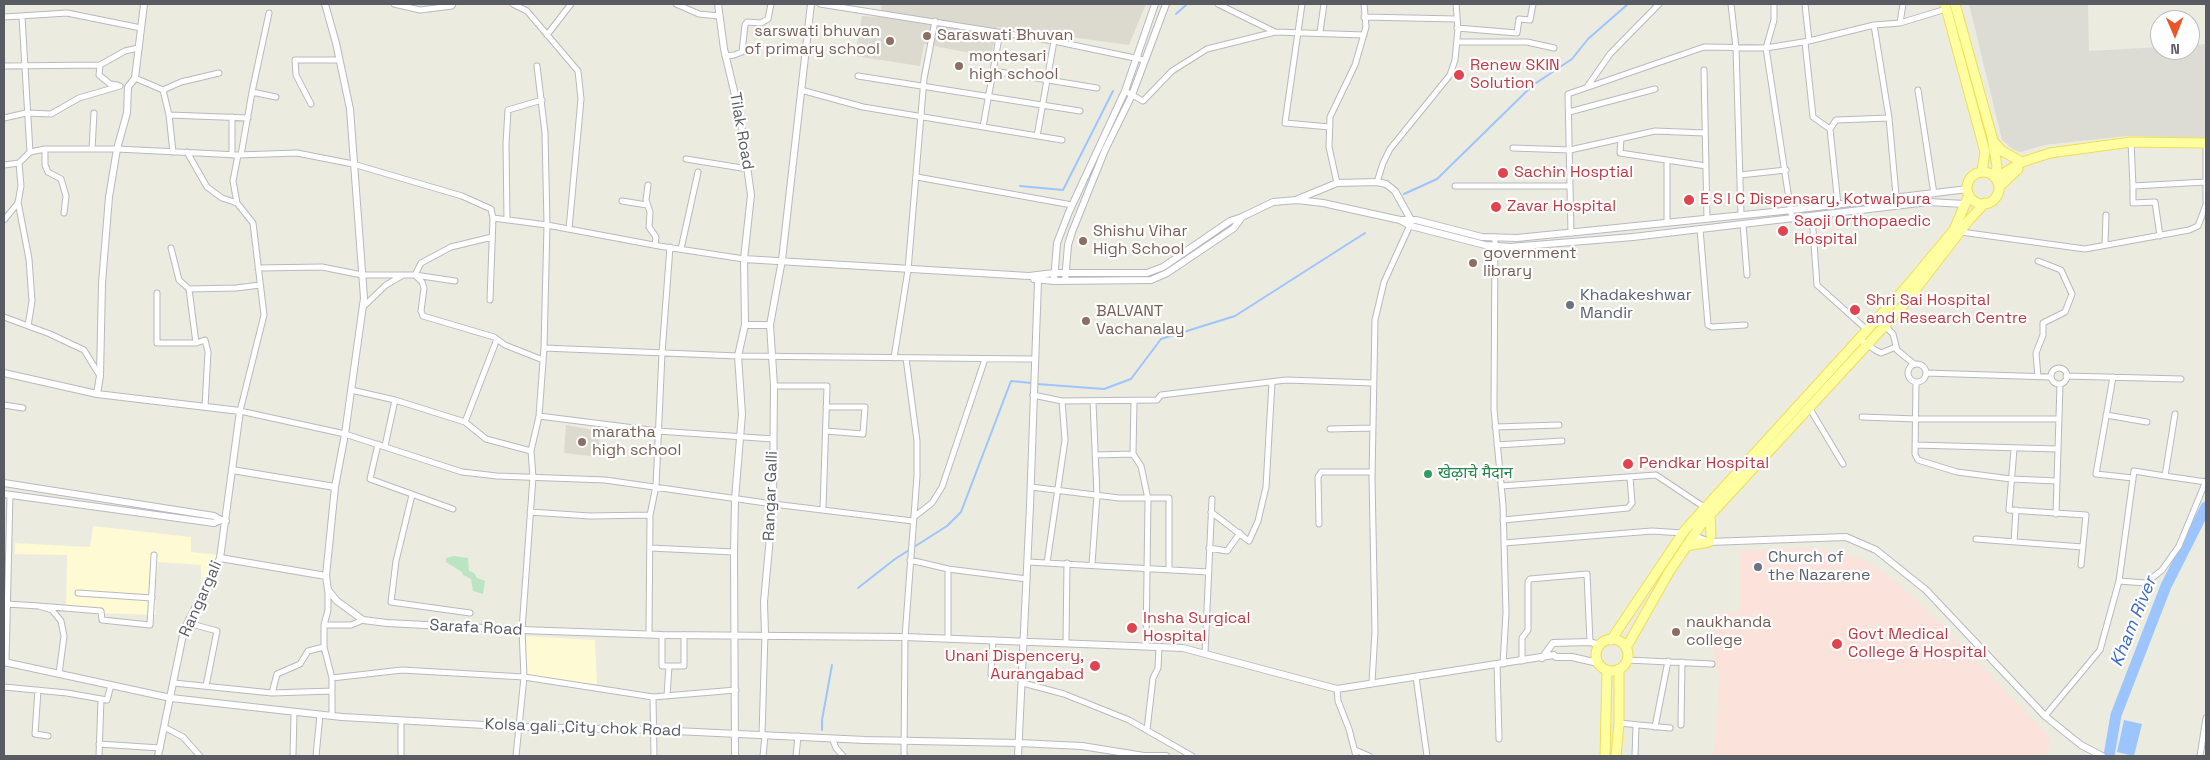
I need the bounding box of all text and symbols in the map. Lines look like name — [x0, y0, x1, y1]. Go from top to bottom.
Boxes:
north arrow — [2150, 10, 2200, 60]
place label: sarswati bhuvan of primary school — [745, 22, 880, 60]
place label: Saraswati Bhuvan — [937, 26, 1073, 46]
marker: Saraswati Bhuvan — [921, 30, 933, 42]
marker: sarswati bhuvan of primary school — [884, 35, 896, 47]
text: N — [2170, 40, 2180, 58]
place label: montesari high school — [969, 47, 1058, 85]
place label: Renew SKIN Solution — [1470, 56, 1560, 94]
marker: montesari high school — [953, 60, 965, 72]
marker: Renew SKIN Solution — [1452, 68, 1466, 82]
street label: Tilak Road — [725, 91, 757, 171]
place label: Sachin Hosptial — [1514, 163, 1633, 183]
marker: Sachin Hosptial — [1496, 166, 1510, 180]
place label: E S I C Dispensary, Kotwalpura — [1700, 190, 1931, 210]
marker: E S I C Dispensary, Kotwalpura — [1682, 193, 1696, 207]
place label: Zavar Hospital — [1507, 197, 1616, 217]
marker: Zavar Hospital — [1489, 200, 1503, 214]
place label: Saoji Orthopaedic Hospital — [1794, 212, 1931, 250]
place label: Shishu Vihar High School — [1093, 222, 1187, 260]
marker: Saoji Orthopaedic Hospital — [1776, 224, 1790, 238]
marker: Shishu Vihar High School — [1077, 235, 1089, 247]
place label: government library — [1483, 244, 1577, 282]
marker: government library — [1467, 257, 1479, 269]
place label: Khadakeshwar Mandir — [1580, 286, 1692, 324]
place label: Shri Sai Hospital and Research Centre — [1866, 291, 2027, 329]
marker: Khadakeshwar Mandir — [1564, 299, 1576, 311]
place label: BALVANT Vachanalay — [1096, 302, 1185, 340]
marker: Shri Sai Hospital and Research Centre — [1848, 303, 1862, 317]
marker: BALVANT Vachanalay — [1080, 315, 1092, 327]
place label: maratha high school — [592, 423, 681, 461]
marker: maratha high school — [576, 436, 588, 448]
street label: Rangar Galli — [760, 451, 782, 541]
place label: Pendkar Hospital — [1639, 454, 1769, 474]
marker: Pendkar Hospital — [1621, 457, 1635, 471]
place label: खेऴाचे मैदान — [1438, 464, 1513, 484]
marker: खेऴाचे मैदान — [1422, 468, 1434, 480]
place label: Church of the Nazarene — [1768, 548, 1871, 586]
street label: Rangargali — [176, 558, 226, 640]
marker: Church of the Nazarene — [1752, 561, 1764, 573]
water label: Kham River — [2106, 574, 2162, 670]
place label: Insha Surgical Hospital — [1143, 609, 1250, 647]
place label: naukhanda college — [1686, 613, 1772, 651]
street label: Sarafa Road — [429, 616, 523, 640]
marker: Insha Surgical Hospital — [1125, 621, 1139, 635]
place label: Govt Medical College & Hospital — [1848, 625, 1987, 663]
marker: naukhanda college — [1670, 626, 1682, 638]
marker: Govt Medical College & Hospital — [1830, 637, 1844, 651]
place label: Unani Dispencery, Aurangabad — [945, 647, 1084, 685]
marker: Unani Dispencery, Aurangabad — [1088, 659, 1102, 673]
street label: Kolsa gali ,City chok Road — [484, 715, 682, 741]

